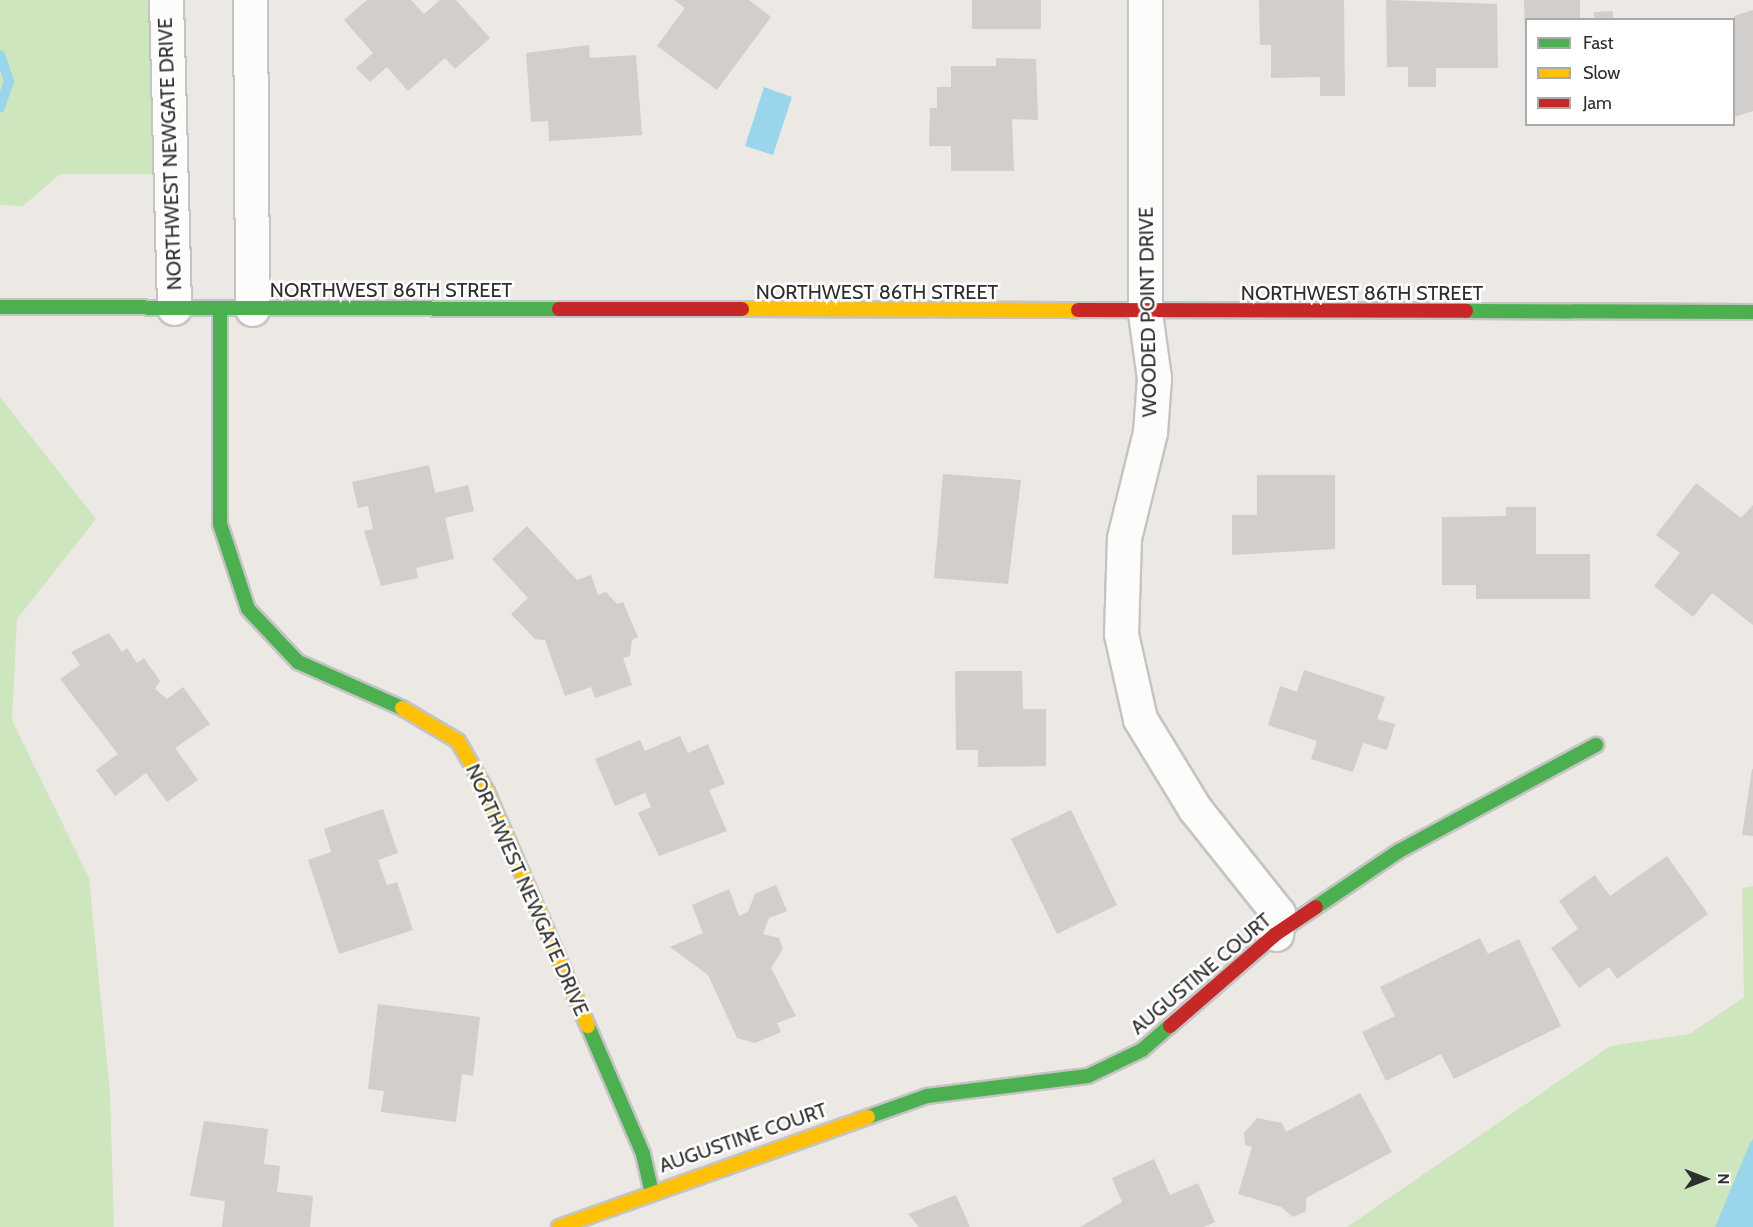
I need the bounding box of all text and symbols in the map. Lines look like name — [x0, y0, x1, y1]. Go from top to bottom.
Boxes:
street label: NORTHWEST NEWGATE DRIVE — [153, 17, 187, 291]
legend — [1525, 18, 1735, 126]
text: Fast — [1583, 32, 1614, 54]
text: Slow — [1583, 62, 1620, 84]
text: Jam — [1583, 92, 1612, 114]
street label: WOODED POINT DRIVE — [1134, 207, 1162, 417]
street label: NORTHWEST 86TH STREET — [270, 278, 512, 302]
street label: NORTHWEST 86TH STREET — [756, 280, 998, 304]
street label: NORTHWEST 86TH STREET — [1241, 281, 1483, 305]
street label: NORTHWEST NEWGATE DRIVE — [461, 761, 593, 1019]
street label: AUGUSTINE COURT — [1126, 908, 1276, 1040]
street label: AUGUSTINE COURT — [656, 1098, 830, 1178]
north arrow — [1675, 1149, 1735, 1209]
text: N — [1714, 1173, 1733, 1185]

